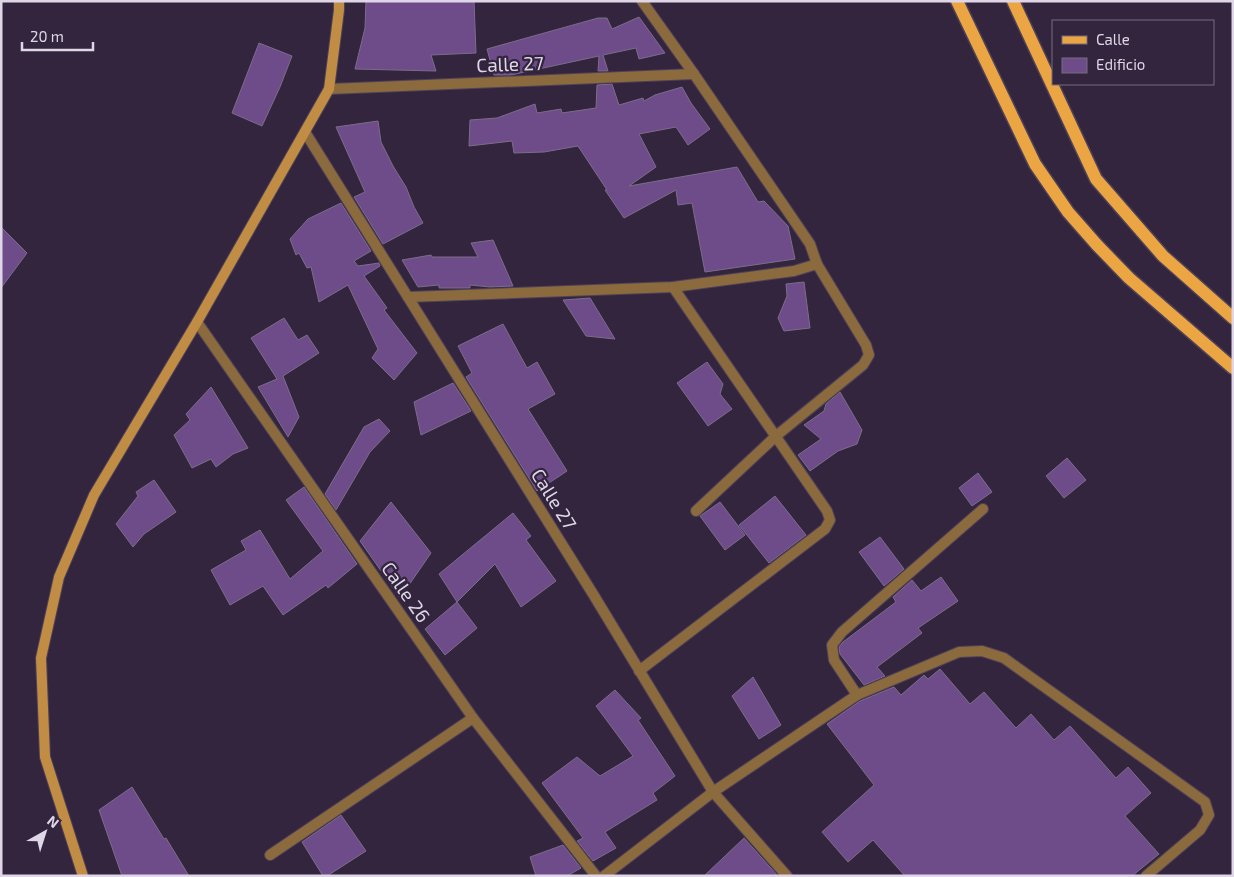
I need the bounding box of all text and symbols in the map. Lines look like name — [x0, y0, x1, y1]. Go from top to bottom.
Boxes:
scale bar — [22, 20, 94, 52]
legend — [1052, 20, 1214, 85]
text: 20 m — [30, 27, 64, 45]
text: Calle — [1096, 30, 1130, 48]
street label: Calle 27 — [476, 51, 544, 76]
text: Edificio — [1096, 55, 1145, 73]
street label: Calle 27 — [527, 464, 582, 534]
street label: Calle 26 — [377, 557, 435, 626]
north arrow — [20, 807, 70, 857]
text: N — [44, 812, 63, 831]

